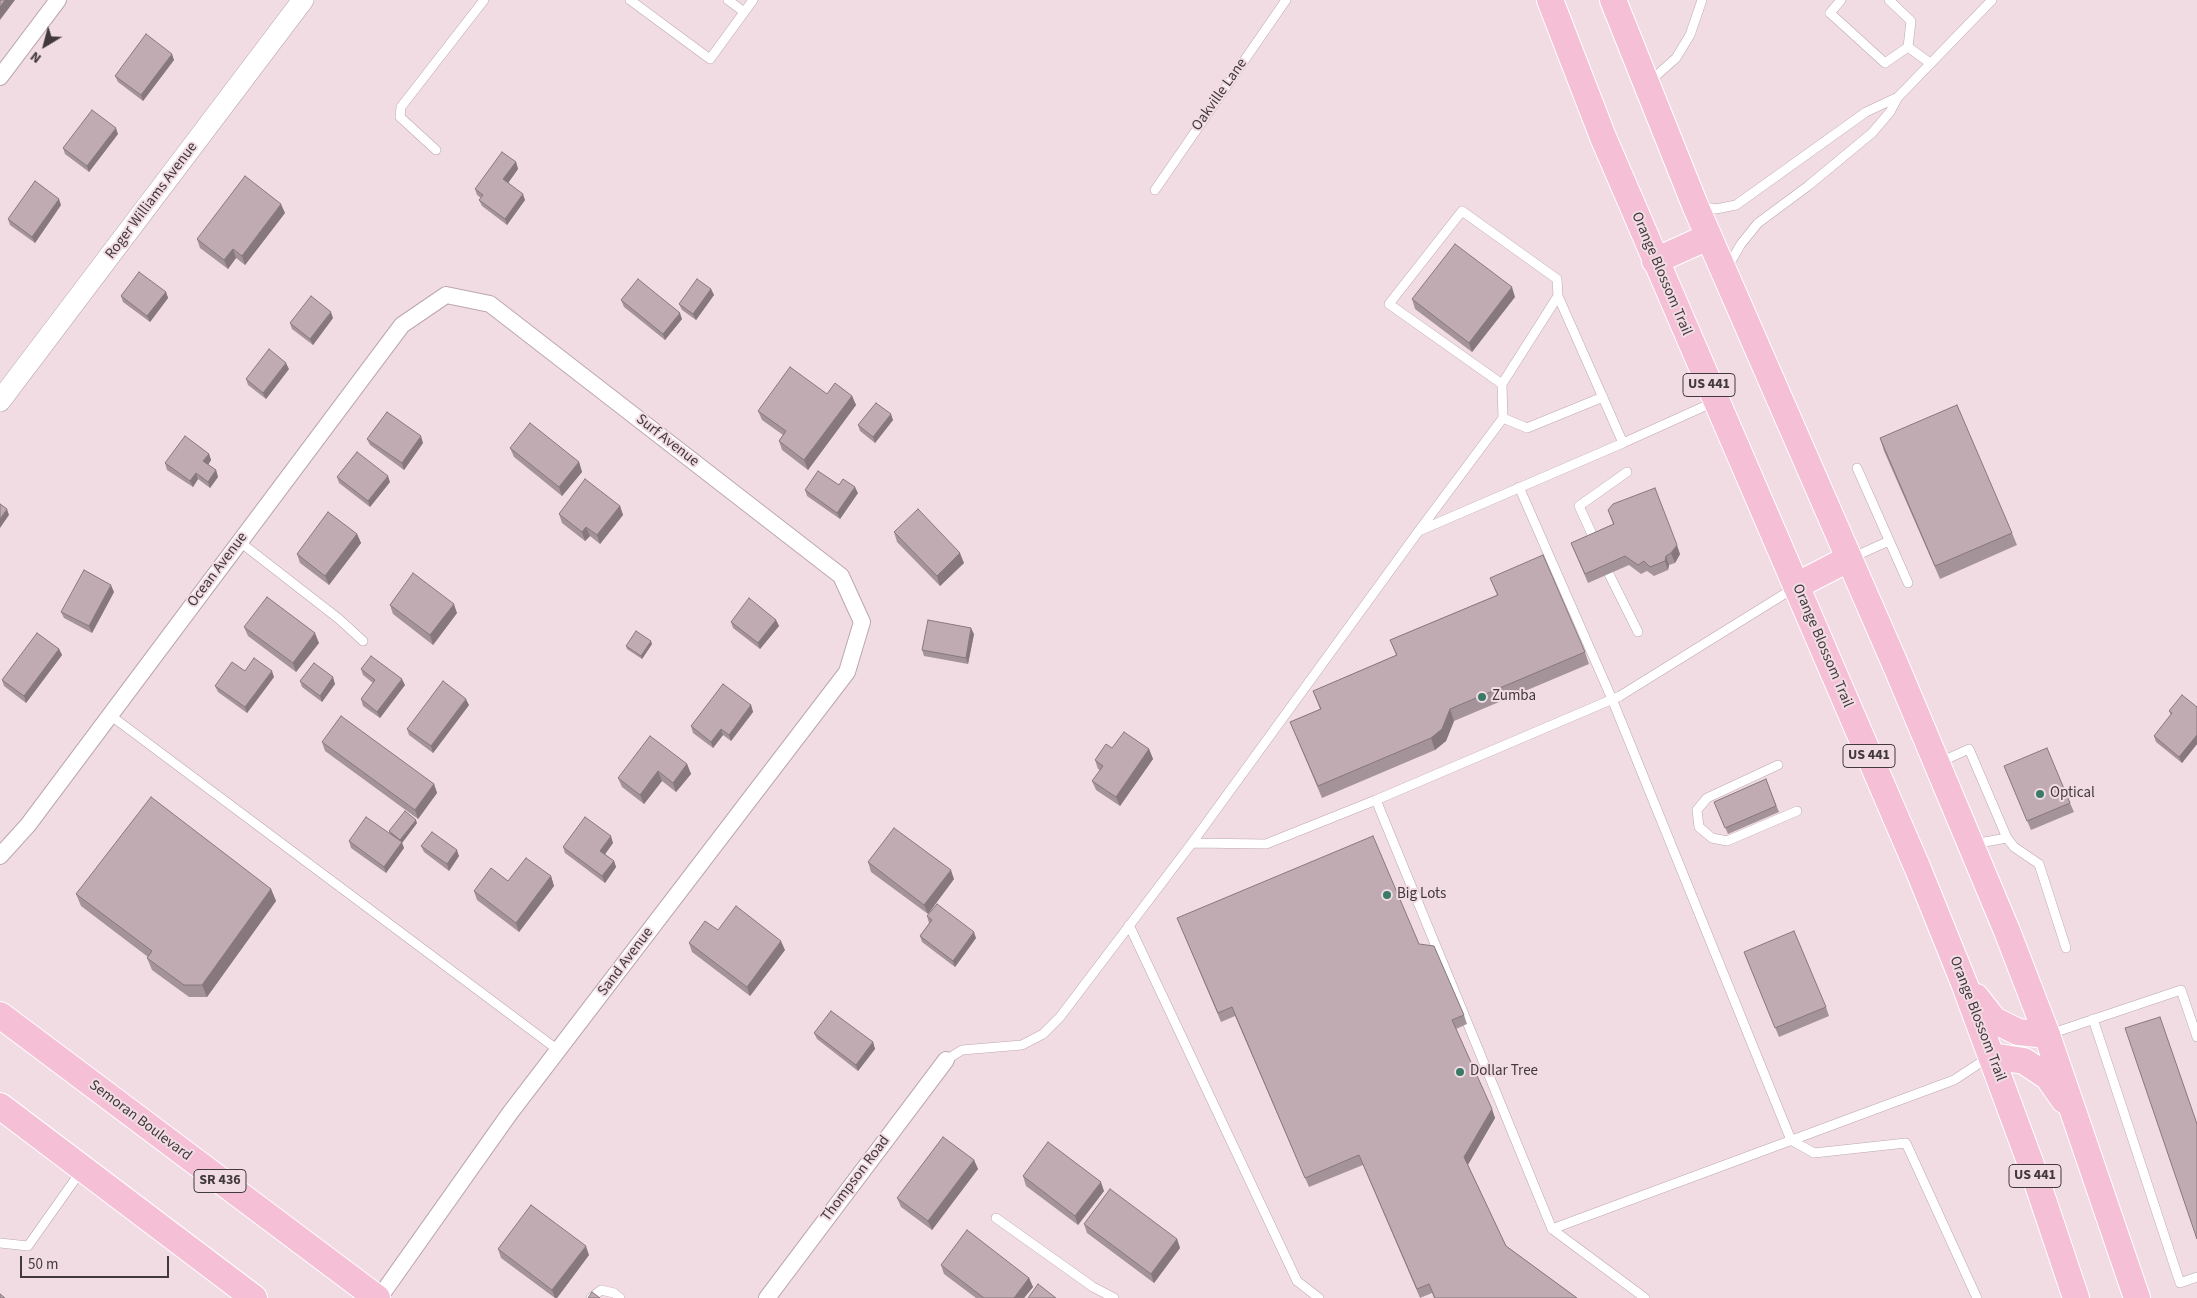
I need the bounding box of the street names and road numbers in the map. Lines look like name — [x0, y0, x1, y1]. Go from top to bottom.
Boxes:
street label: Oakville Lane — [1188, 55, 1252, 135]
street label: Roger Williams Avenue — [102, 139, 202, 263]
street label: Orange Blossom Trail — [1627, 209, 1695, 339]
road number: US 441 — [1683, 374, 1735, 396]
street label: Surf Avenue — [632, 411, 702, 471]
street label: Ocean Avenue — [184, 529, 252, 611]
street label: Orange Blossom Trail — [1788, 581, 1856, 711]
road number: US 441 — [1843, 744, 1895, 768]
street label: Sand Avenue — [594, 924, 658, 1000]
street label: Orange Blossom Trail — [1945, 954, 2009, 1084]
street label: Semoran Boulevard — [85, 1077, 195, 1165]
street label: Thompson Road — [818, 1133, 894, 1225]
road number: US 441 — [2009, 1164, 2061, 1188]
road number: SR 436 — [194, 1170, 246, 1192]

